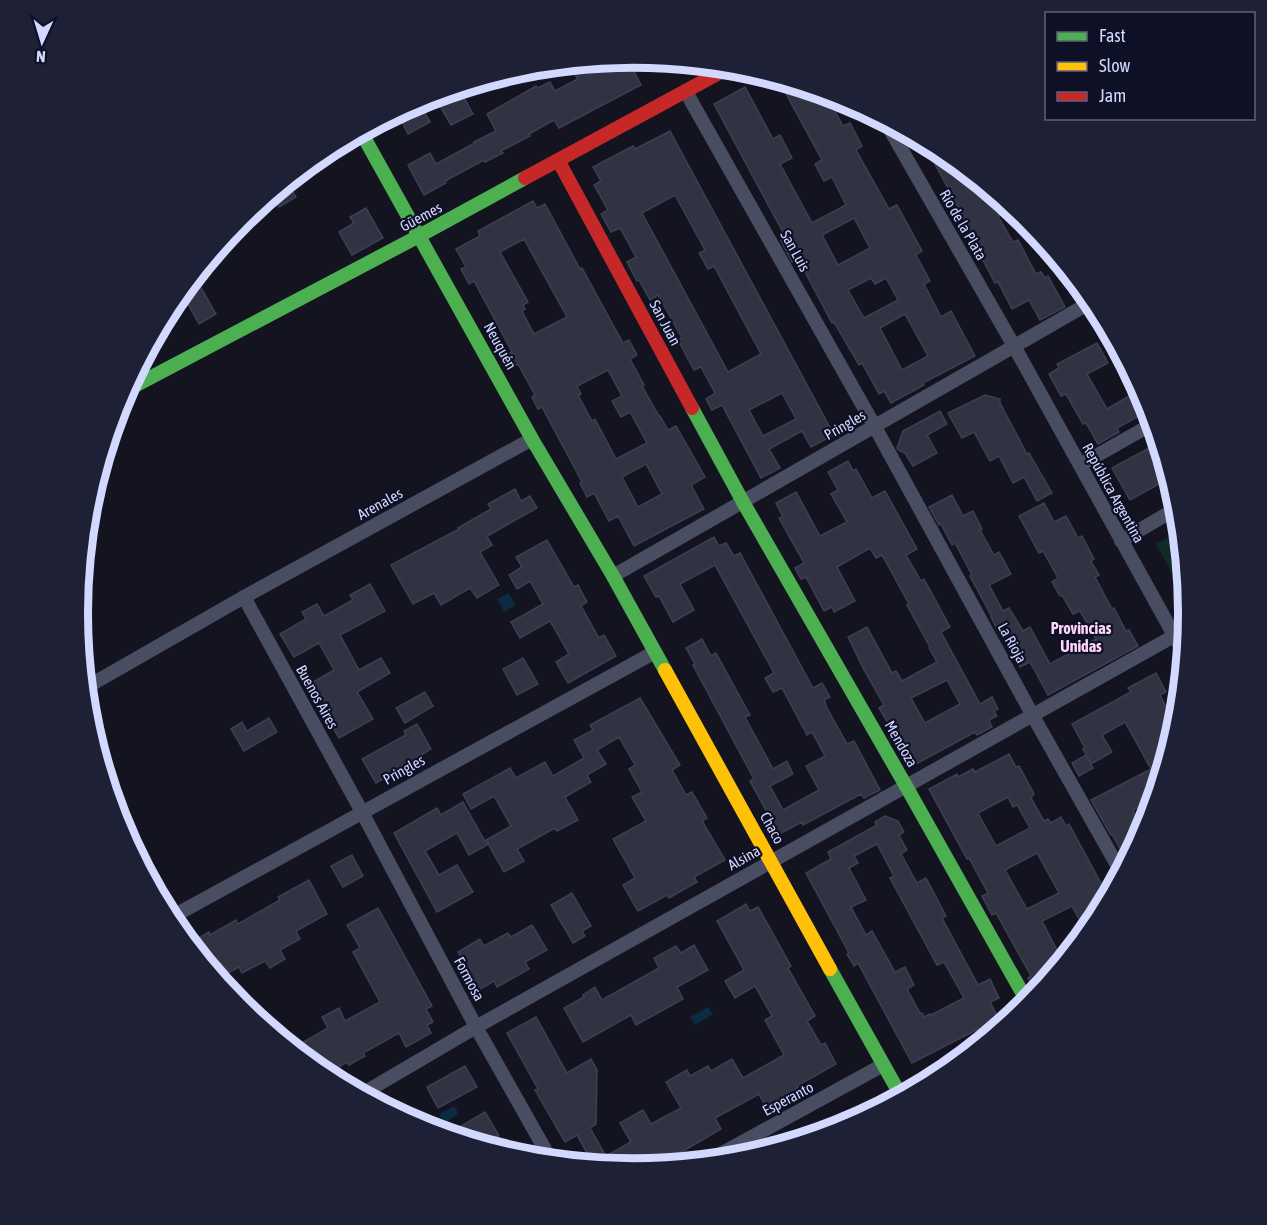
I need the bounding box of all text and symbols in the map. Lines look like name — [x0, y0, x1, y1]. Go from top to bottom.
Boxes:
north arrow — [12, 12, 72, 72]
legend — [1045, 12, 1255, 120]
text: Fast — [1099, 25, 1126, 46]
text: N — [36, 48, 46, 66]
text: Slow — [1099, 55, 1130, 76]
text: Jam — [1099, 85, 1126, 106]
street label: Río de la Plata — [936, 186, 990, 263]
street label: Güemes — [397, 199, 445, 235]
street label: San Luis — [777, 227, 814, 274]
street label: San Juan — [646, 297, 684, 348]
street label: Neuquén — [481, 319, 520, 372]
street label: Pringles — [821, 406, 868, 443]
street label: República Argentina — [1079, 440, 1148, 546]
street label: Arenales — [354, 484, 405, 523]
district label: Provincias Unidas — [1051, 619, 1112, 655]
street label: La Rioja — [995, 620, 1030, 666]
street label: Buenos Aires — [293, 662, 342, 732]
street label: Mendoza — [881, 718, 921, 770]
street label: Pringles — [380, 751, 428, 788]
street label: Chaco — [757, 809, 788, 847]
street label: Alsina — [725, 842, 763, 873]
street label: Formosa — [451, 954, 488, 1004]
street label: Esperanto — [759, 1078, 816, 1119]

